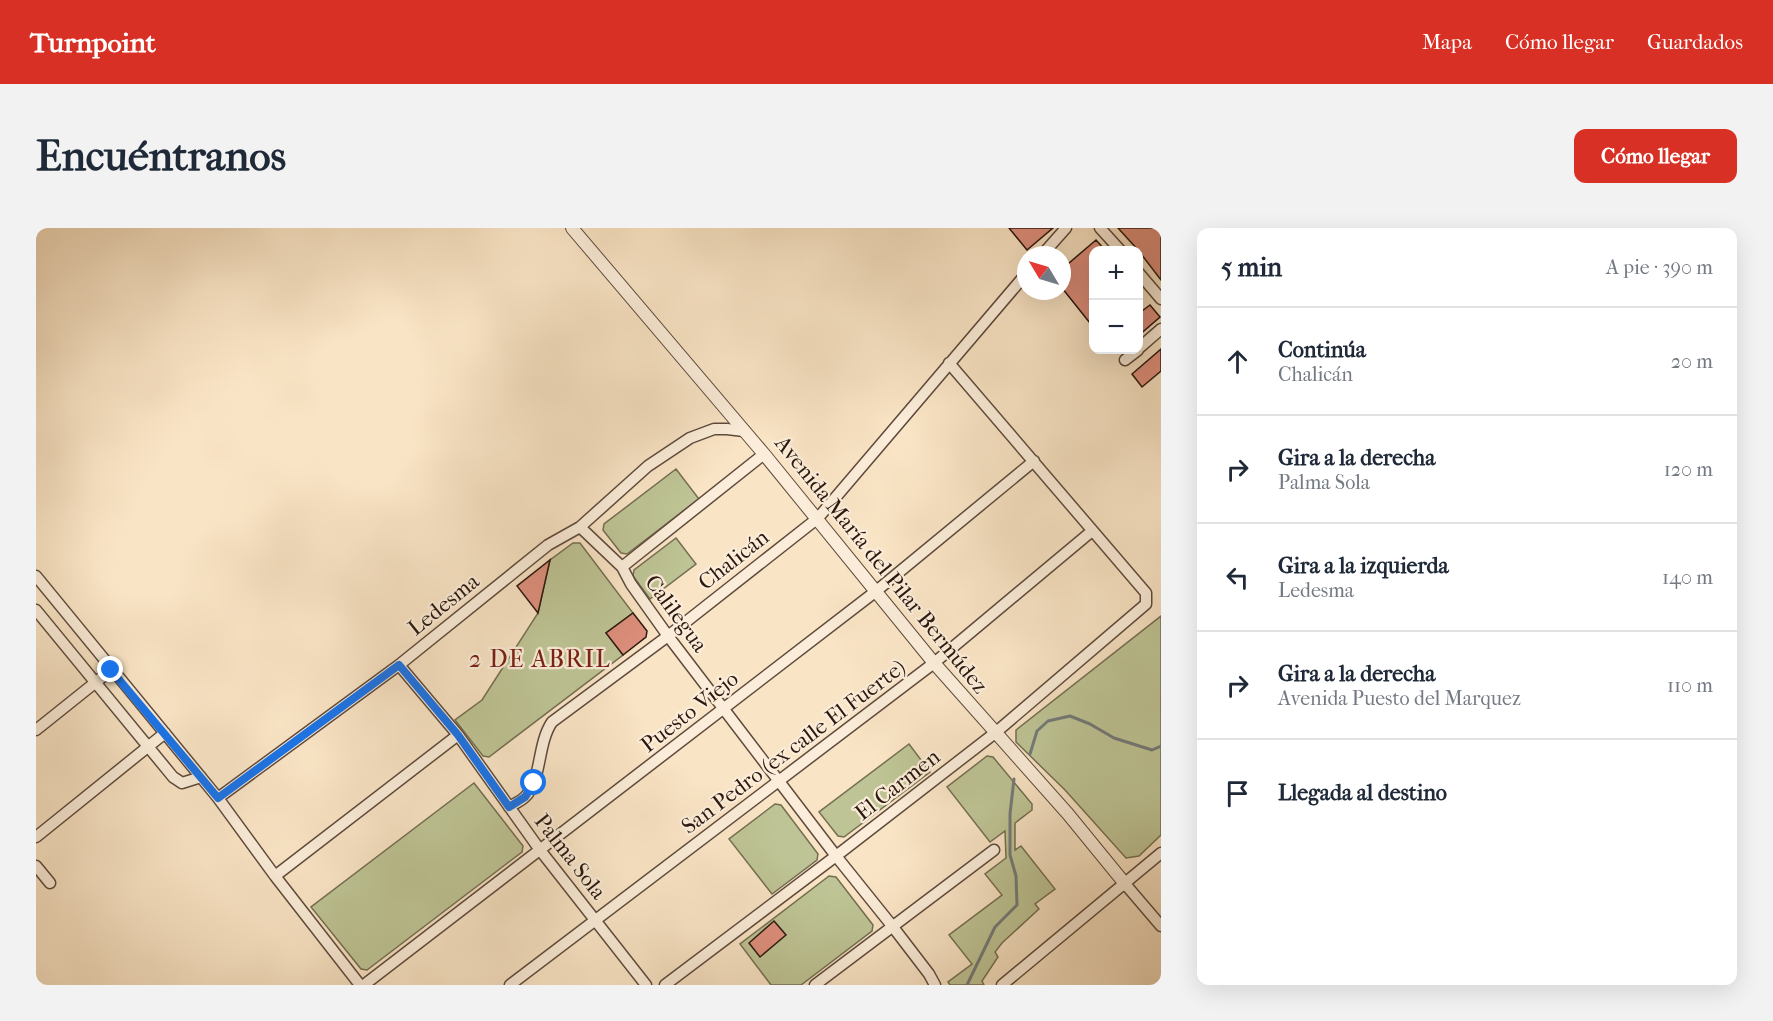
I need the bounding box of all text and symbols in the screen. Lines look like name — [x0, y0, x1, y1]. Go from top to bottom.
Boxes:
text: Turnpoint — [30, 26, 156, 59]
text: Mapa — [1422, 30, 1472, 54]
text: Cómo llegar — [1505, 30, 1614, 54]
text: Guardados — [1647, 30, 1743, 54]
button: Cómo llegar — [1574, 129, 1737, 183]
text: Encuéntranos — [36, 132, 286, 181]
north arrow — [1017, 246, 1071, 300]
map controls — [1089, 246, 1143, 354]
button: + — [1089, 246, 1143, 300]
text: 5 min — [1221, 252, 1282, 283]
text: A pie · 390 m — [1606, 256, 1713, 279]
button: − — [1089, 300, 1143, 354]
text: Continúa — [1278, 337, 1366, 363]
icon: ahead — [1221, 345, 1254, 378]
text: 20 m — [1671, 350, 1713, 373]
text: Chalicán — [1278, 363, 1353, 386]
street label: Avenida María del Pilar Bermúdez — [769, 430, 993, 699]
text: Gira a la derecha — [1278, 445, 1435, 471]
icon: right — [1221, 453, 1254, 486]
text: 120 m — [1664, 458, 1713, 481]
text: Palma Sola — [1278, 471, 1370, 494]
street label: Chalicán — [693, 524, 774, 595]
text: Gira a la izquierda — [1278, 553, 1449, 579]
icon: left — [1221, 561, 1254, 594]
text: 140 m — [1662, 566, 1713, 589]
street label: Ledesma — [403, 568, 485, 641]
street label: Calilegua — [639, 570, 713, 658]
text: Ledesma — [1278, 579, 1354, 602]
district label: 2 DE ABRIL — [469, 645, 611, 673]
street label: San Pedro (ex calle El Fuerte) — [676, 654, 911, 840]
route end — [97, 656, 123, 682]
text: Gira a la derecha — [1278, 661, 1435, 687]
street label: Puesto Viejo — [636, 666, 744, 758]
icon: right — [1221, 669, 1254, 702]
text: 110 m — [1667, 674, 1713, 697]
text: Avenida Puesto del Marquez — [1278, 687, 1521, 710]
street label: El Carmen — [850, 743, 945, 826]
route start — [520, 769, 546, 795]
icon: arrive — [1221, 777, 1254, 810]
text: Llegada al destino — [1278, 780, 1447, 806]
street label: Palma Sola — [529, 809, 612, 905]

